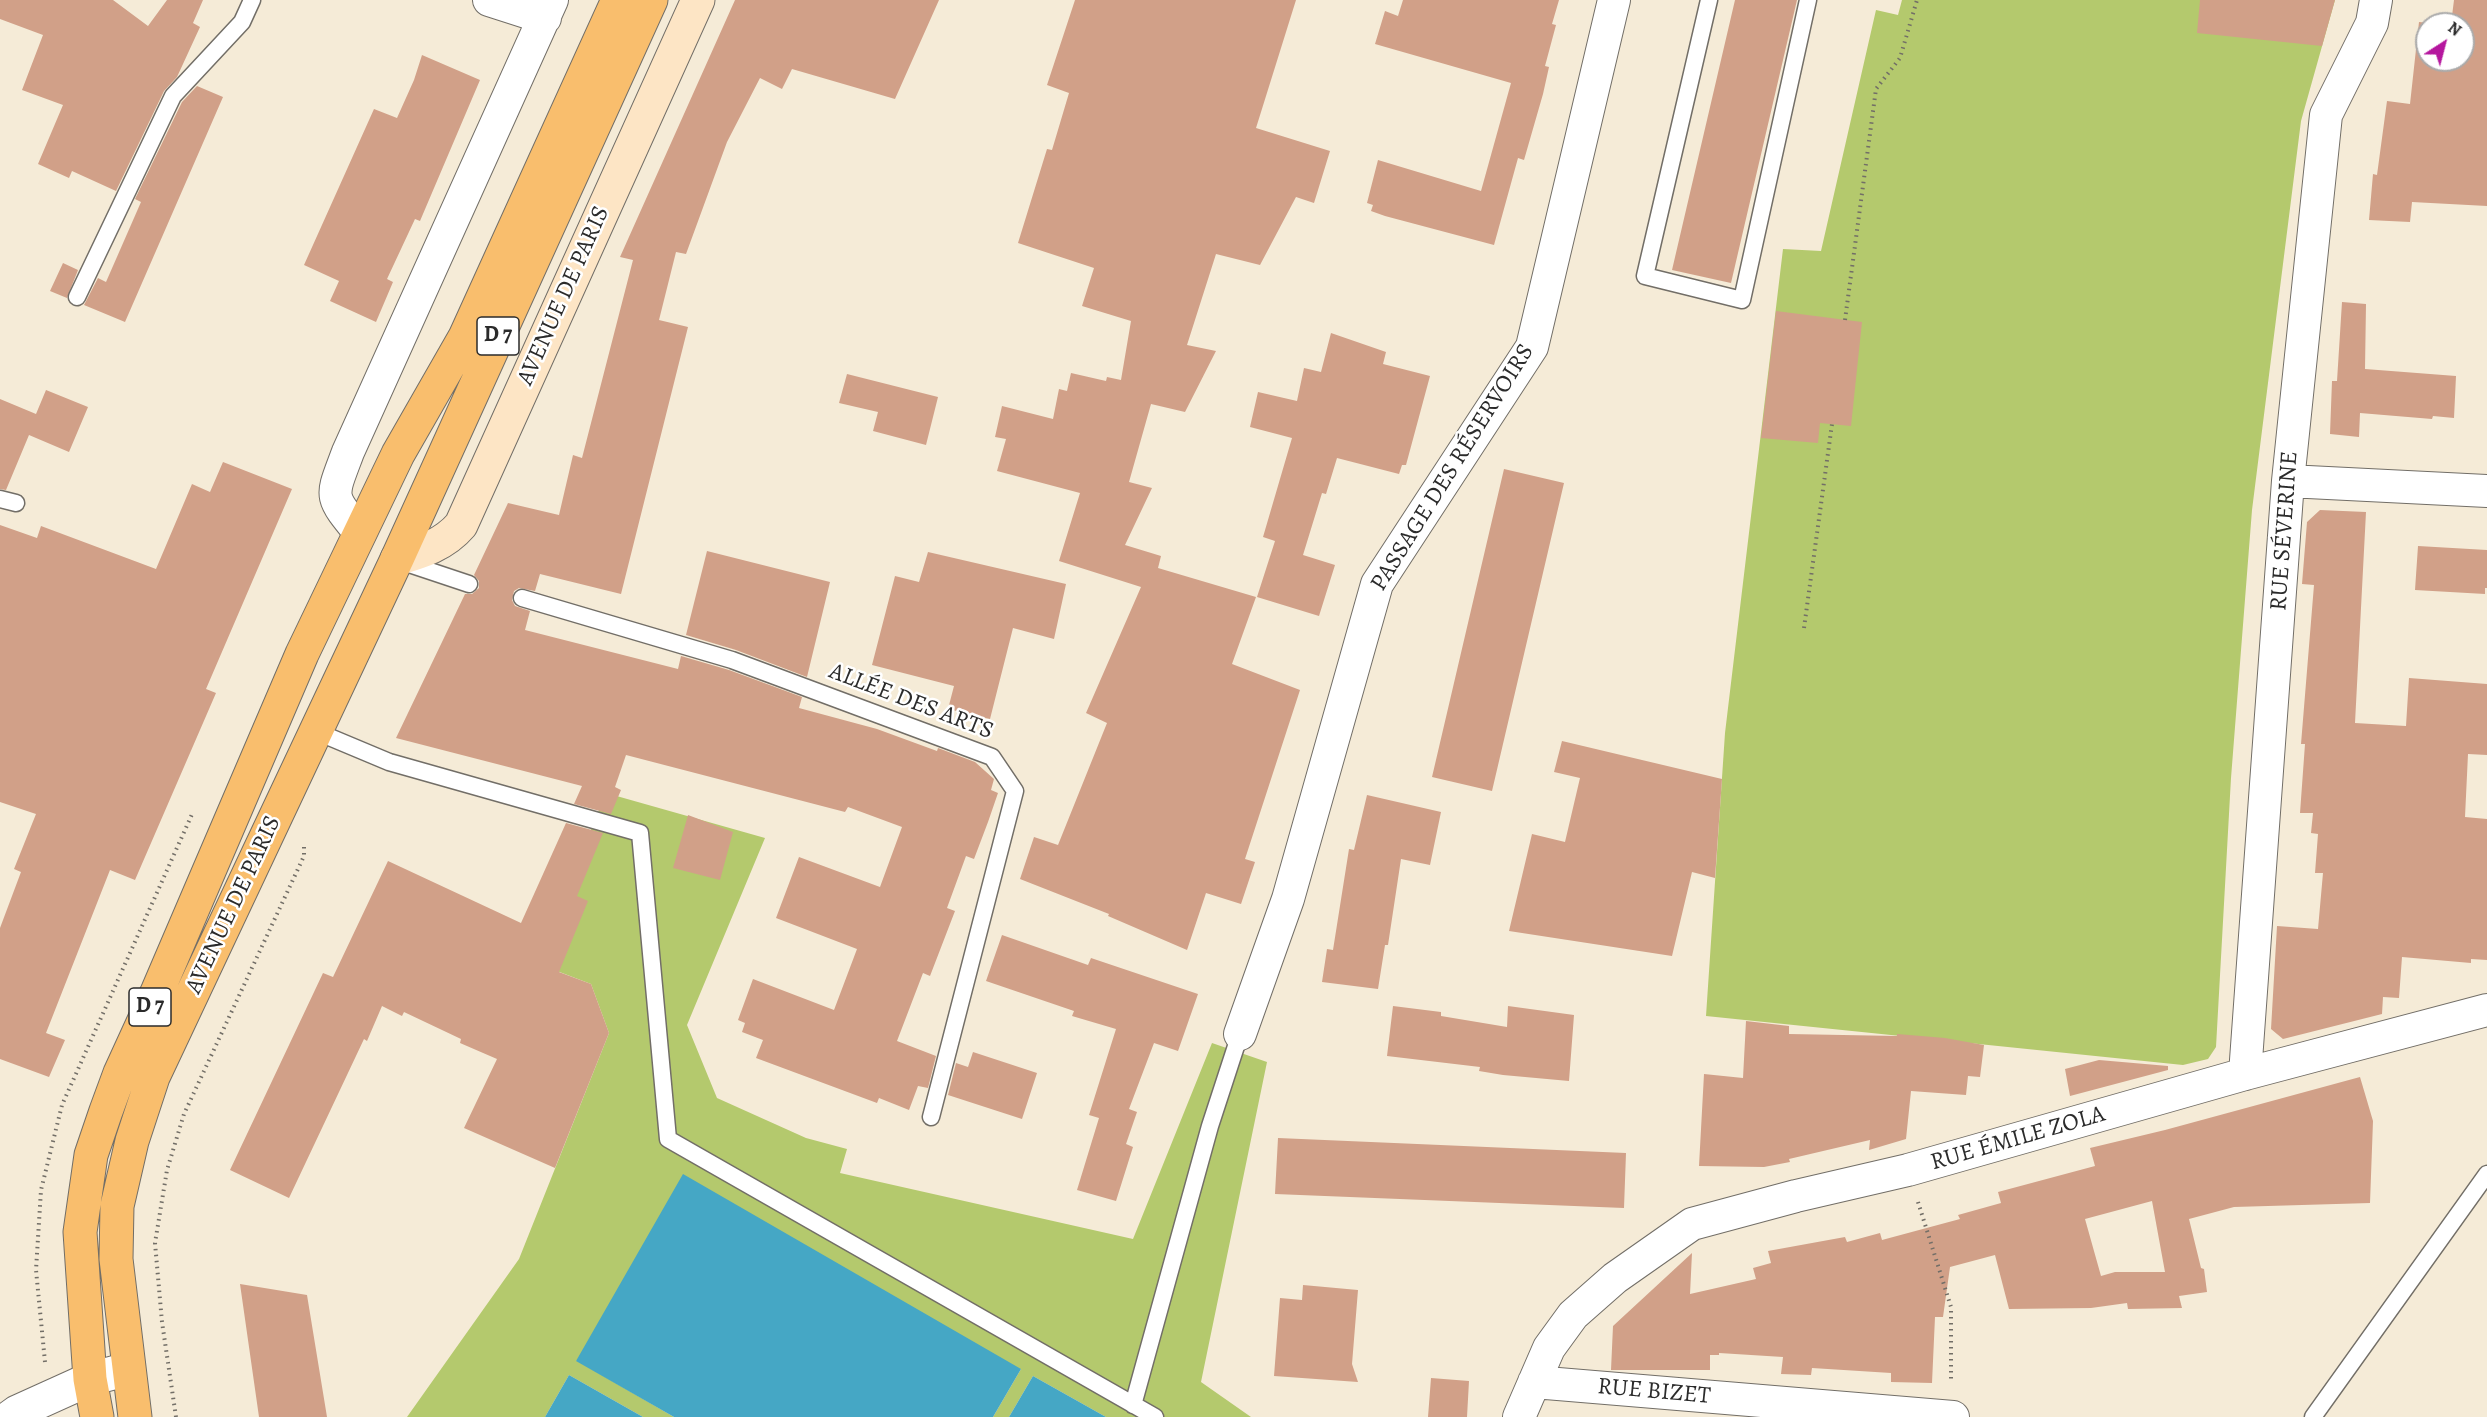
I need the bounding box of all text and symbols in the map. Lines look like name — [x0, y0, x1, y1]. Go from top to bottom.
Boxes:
north arrow — [2415, 12, 2475, 72]
text: N — [2443, 17, 2466, 41]
street label: AVENUE DE PARIS — [512, 202, 616, 390]
road number: D 7 — [477, 317, 519, 355]
street label: PASSAGE DES RÉSERVOIRS — [1365, 339, 1541, 597]
street label: RUE SÉVERINE — [2265, 450, 2305, 612]
street label: ALLÉE DES ARTS — [825, 657, 997, 747]
street label: AVENUE DE PARIS — [180, 812, 288, 998]
road number: D 7 — [129, 988, 171, 1026]
street label: RUE ÉMILE ZOLA — [1927, 1100, 2109, 1178]
street label: RUE BIZET — [1596, 1373, 1712, 1411]

